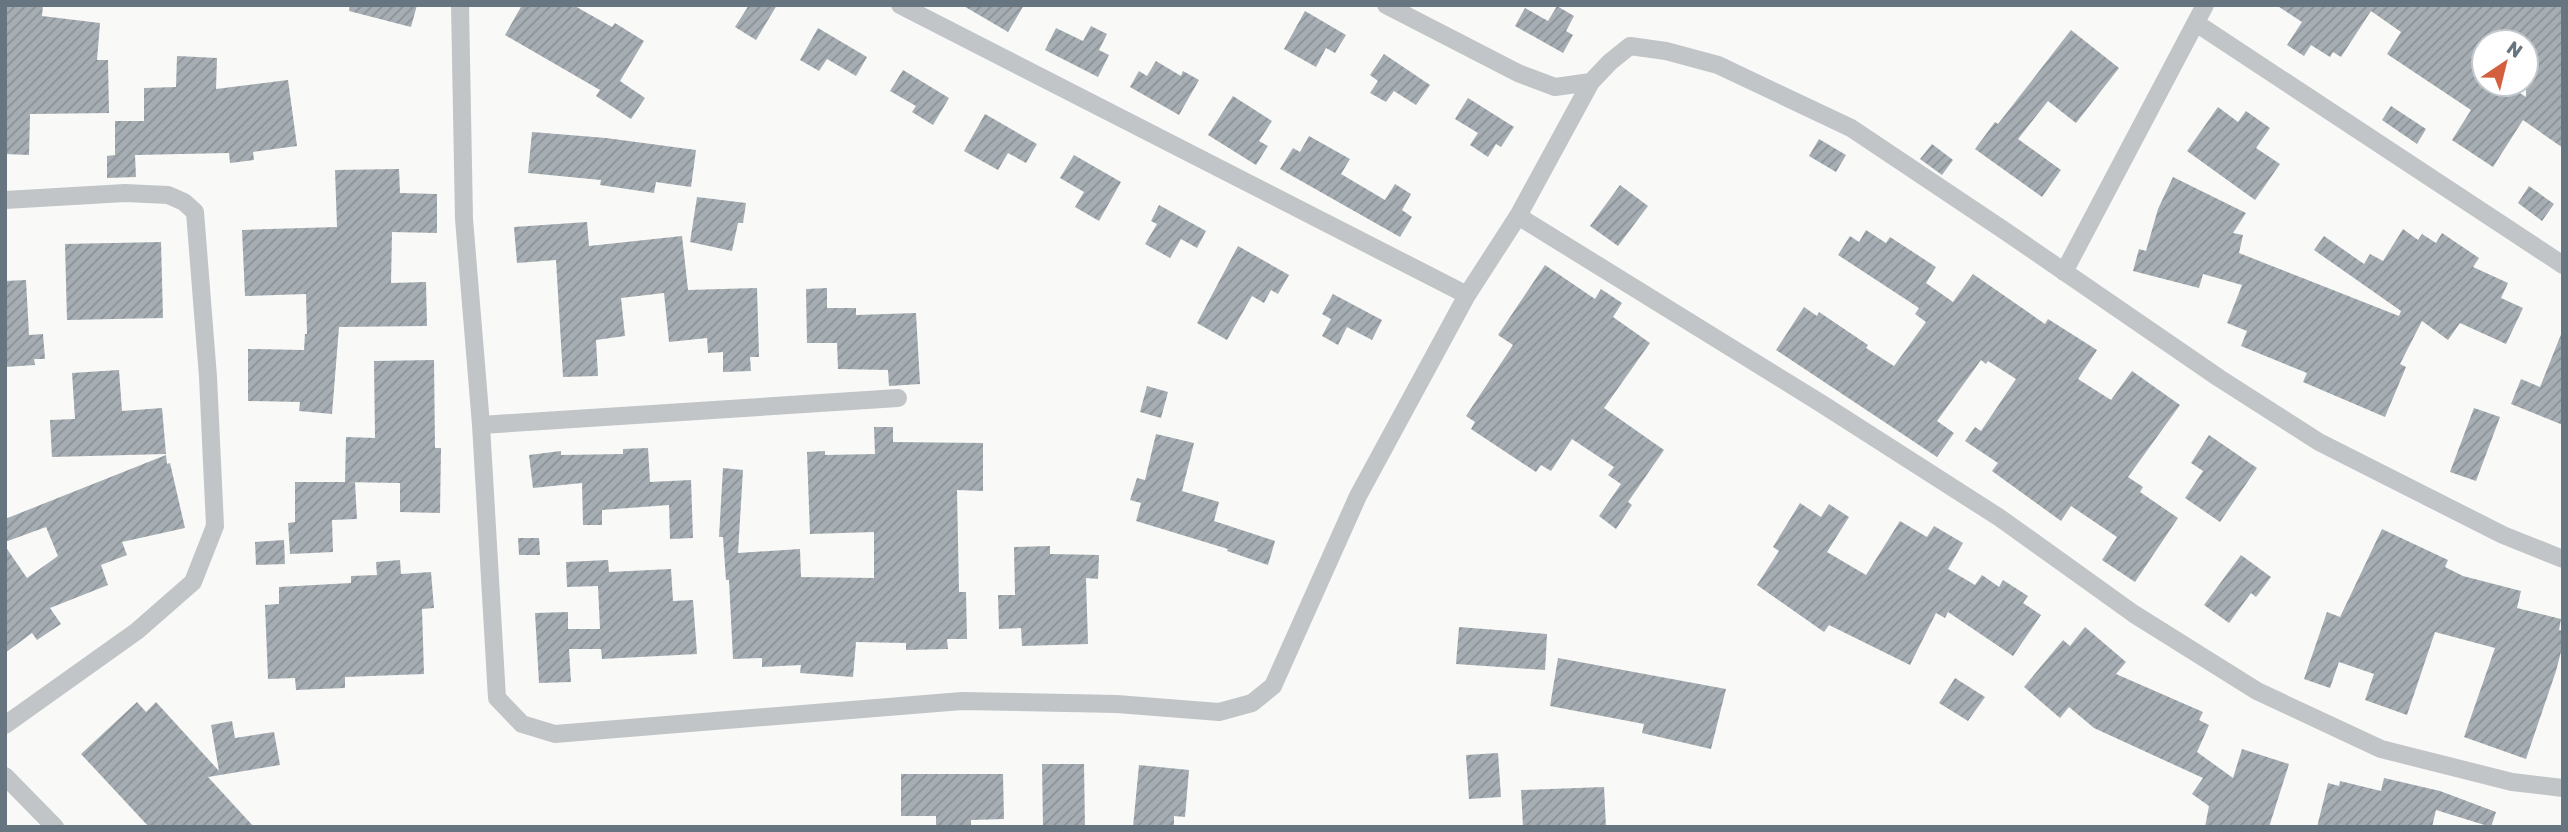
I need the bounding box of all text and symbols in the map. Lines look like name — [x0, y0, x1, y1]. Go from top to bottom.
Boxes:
north arrow — [2470, 28, 2540, 98]
text: N — [2502, 36, 2527, 63]

